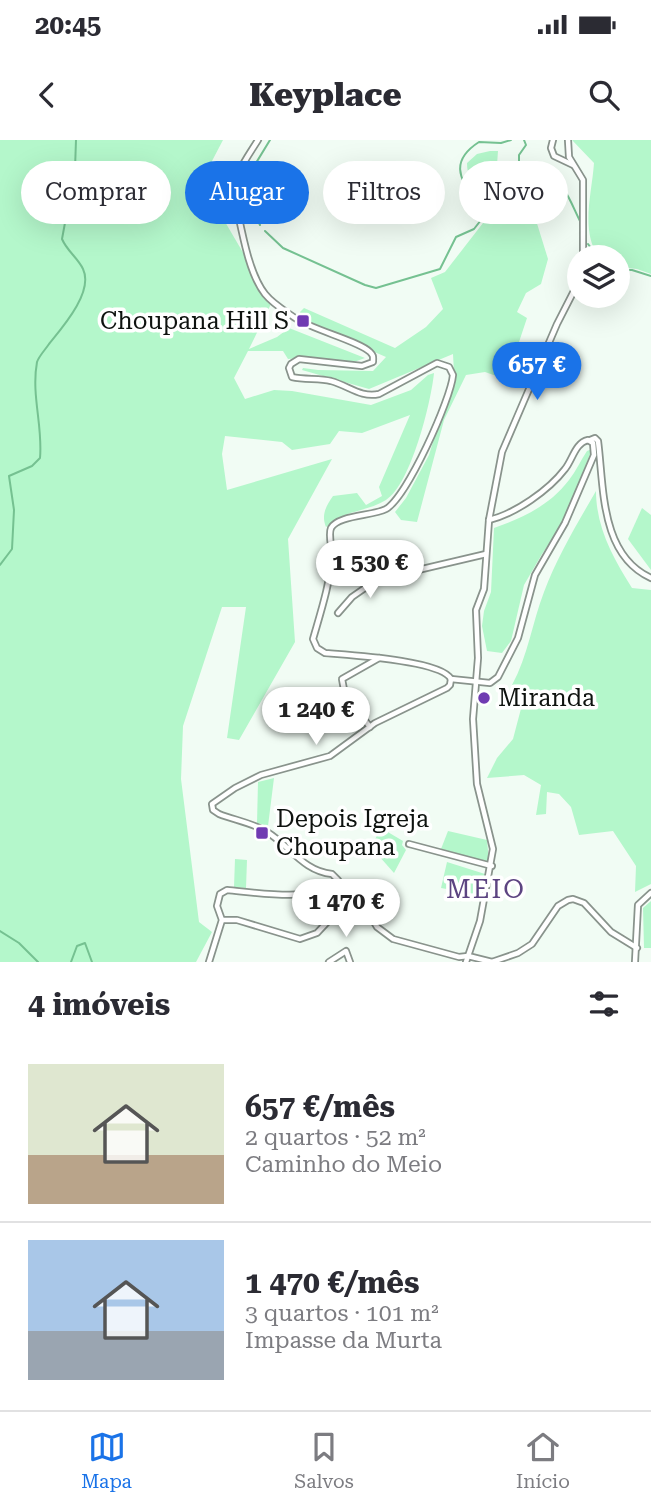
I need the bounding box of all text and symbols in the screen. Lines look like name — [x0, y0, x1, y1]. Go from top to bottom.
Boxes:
text: 20:45 — [35, 10, 101, 40]
icon: back — [28, 76, 66, 114]
text: Keyplace — [249, 76, 402, 114]
icon: search — [585, 76, 623, 114]
chip: Comprar — [21, 161, 171, 224]
chip: Alugar — [185, 161, 309, 224]
chip: Filtros — [323, 161, 445, 224]
chip: Novo — [459, 161, 568, 224]
map controls — [567, 245, 630, 308]
button: layers — [567, 245, 630, 308]
place label: Choupana Hill S — [100, 307, 289, 335]
marker: Choupana Hill S — [295, 313, 311, 329]
pin: 657 € — [488, 342, 586, 402]
text: 657 € — [508, 351, 566, 378]
pin: 1 530 € — [305, 540, 435, 600]
text: 1 530 € — [332, 549, 408, 576]
place label: Miranda — [498, 684, 595, 712]
pin: 1 240 € — [251, 688, 381, 747]
marker: Miranda — [476, 690, 492, 706]
text: 1 240 € — [278, 696, 354, 723]
place label: Depois Igreja Choupana — [276, 805, 429, 861]
marker: Depois Igreja Choupana — [254, 825, 270, 841]
district label: MEIO — [446, 874, 526, 904]
pin: 1 470 € — [281, 880, 411, 939]
text: 1 470 € — [308, 888, 384, 915]
icon: filters — [585, 985, 623, 1023]
text: 4 imóveis — [28, 987, 170, 1022]
text: 657 €/mês — [245, 1089, 395, 1124]
icon: home — [84, 1092, 168, 1176]
text: 2 quartos · 52 m² — [245, 1124, 426, 1151]
text: Caminho do Meio — [245, 1151, 442, 1178]
text: 1 470 €/mês — [245, 1265, 419, 1300]
icon: home — [84, 1268, 168, 1352]
text: 3 quartos · 101 m² — [245, 1300, 439, 1327]
text: Impasse da Murta — [245, 1327, 442, 1354]
tab: Mapa — [81, 1428, 132, 1493]
tab: Salvos — [294, 1428, 354, 1493]
tab: Início — [516, 1428, 570, 1493]

